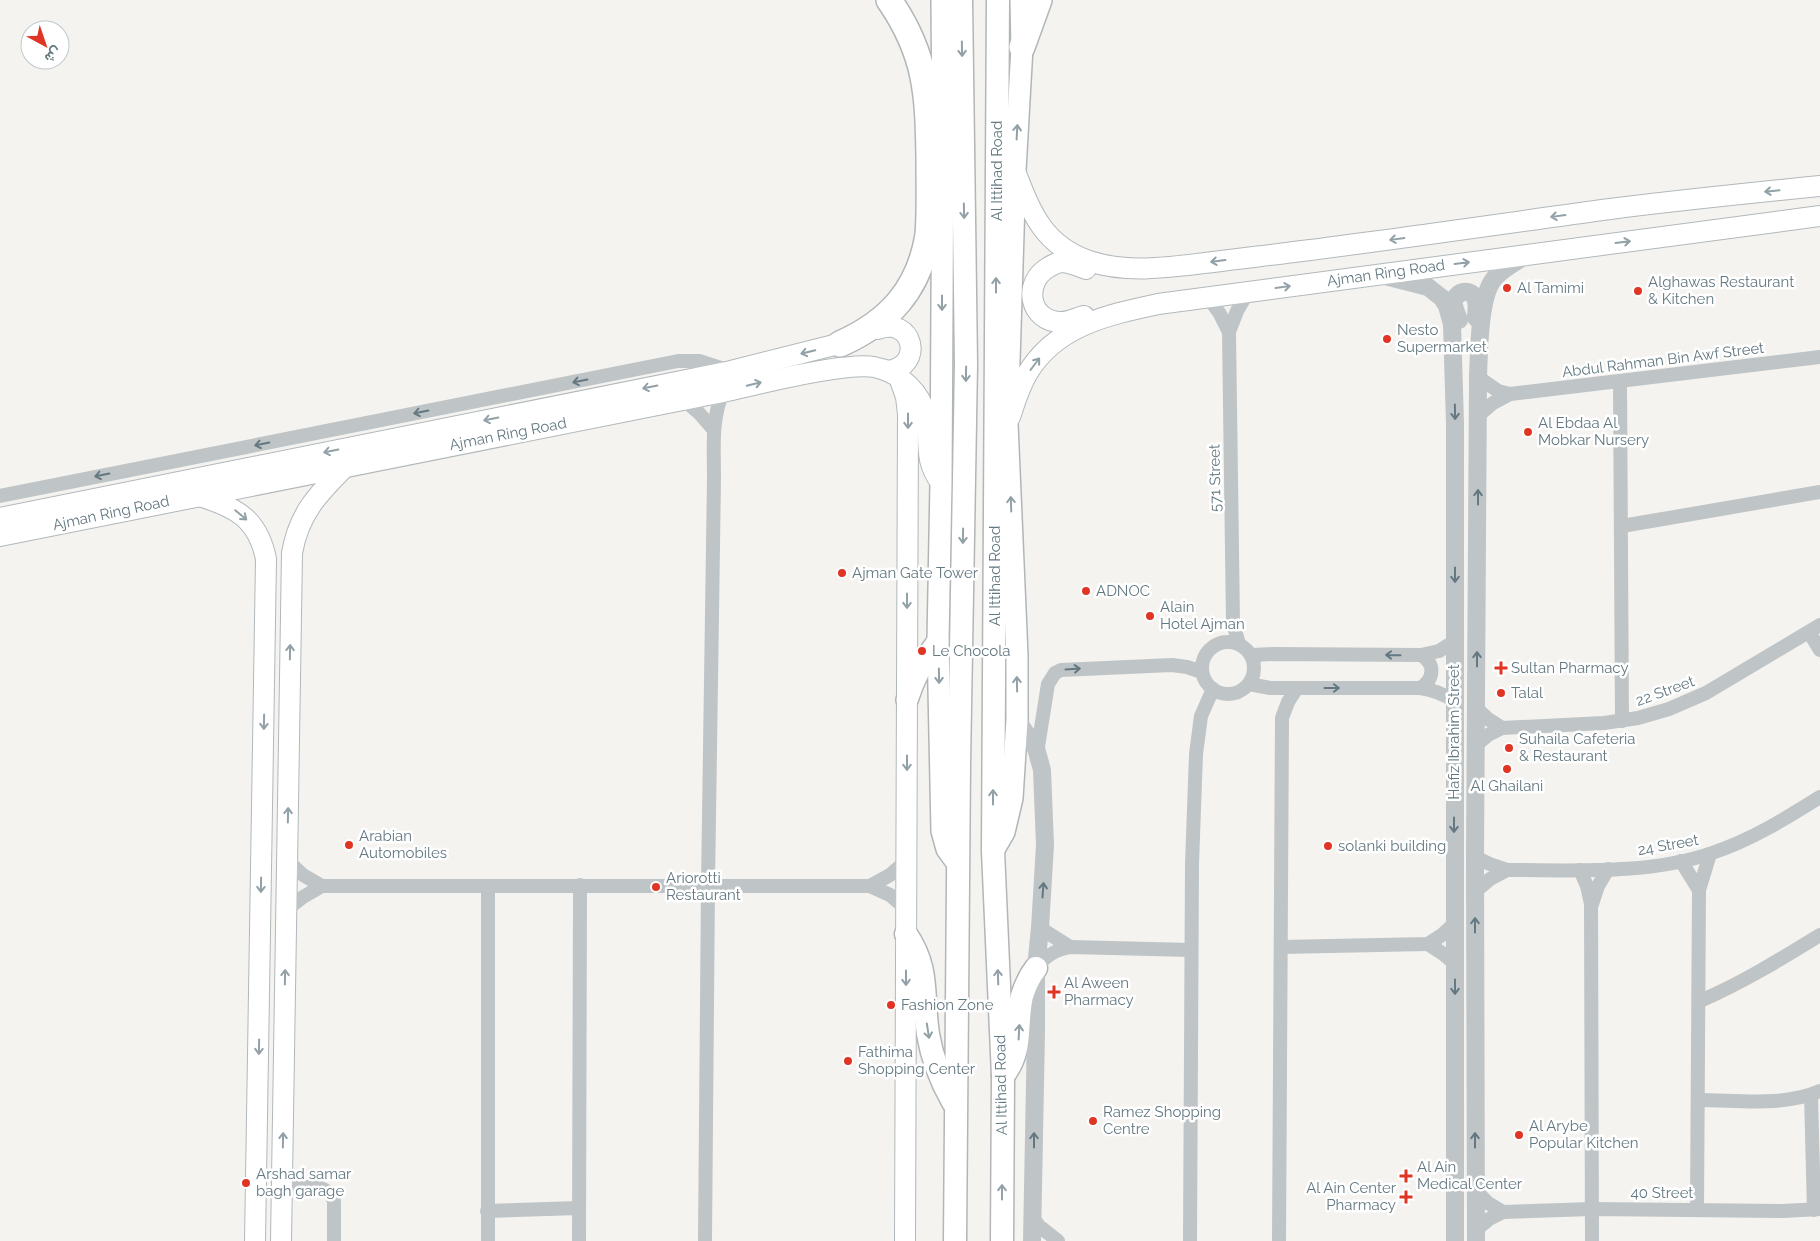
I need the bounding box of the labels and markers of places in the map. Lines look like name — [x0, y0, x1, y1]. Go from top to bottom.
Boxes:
place label: Alghawas Restaurant & Kitchen — [1648, 273, 1794, 308]
place label: Al Tamimi — [1517, 279, 1584, 297]
marker: Al Tamimi — [1501, 282, 1513, 294]
marker: Alghawas Restaurant & Kitchen — [1632, 285, 1644, 297]
place label: Nesto Supermarket — [1397, 321, 1487, 356]
marker: Nesto Supermarket — [1381, 333, 1393, 345]
place label: Al Ebdaa Al Mobkar Nursery — [1538, 414, 1649, 449]
marker: Al Ebdaa Al Mobkar Nursery — [1522, 426, 1534, 438]
place label: Ajman Gate Tower — [852, 564, 979, 582]
marker: Ajman Gate Tower — [836, 567, 848, 579]
place label: ADNOC — [1096, 582, 1150, 600]
marker: ADNOC — [1080, 585, 1092, 597]
place label: Alain Hotel Ajman — [1160, 598, 1245, 633]
marker: Alain Hotel Ajman — [1144, 610, 1156, 622]
place label: Le Chocola — [932, 642, 1011, 660]
marker: Le Chocola — [916, 645, 928, 657]
place label: Sultan Pharmacy — [1511, 659, 1629, 677]
marker: Sultan Pharmacy — [1495, 662, 1507, 674]
place label: Talal — [1511, 684, 1544, 702]
marker: Talal — [1495, 687, 1507, 699]
place label: Suhaila Cafeteria & Restaurant — [1519, 730, 1636, 765]
marker: Suhaila Cafeteria & Restaurant — [1503, 742, 1515, 754]
marker: Al Ghailani — [1501, 763, 1513, 775]
place label: Al Ghailani — [1471, 777, 1543, 795]
place label: Arabian Automobiles — [359, 827, 447, 862]
place label: solanki building — [1338, 837, 1446, 855]
marker: Arabian Automobiles — [343, 839, 355, 851]
marker: solanki building — [1322, 840, 1334, 852]
place label: Ariorotti Restaurant — [666, 869, 741, 904]
marker: Ariorotti Restaurant — [650, 881, 662, 893]
place label: Al Aween Pharmacy — [1064, 974, 1134, 1009]
marker: Al Aween Pharmacy — [1048, 986, 1060, 998]
place label: Fashion Zone — [901, 996, 994, 1014]
marker: Fashion Zone — [885, 999, 897, 1011]
place label: Fathima Shopping Center — [858, 1043, 976, 1078]
marker: Fathima Shopping Center — [842, 1055, 854, 1067]
place label: Ramez Shopping Centre — [1103, 1103, 1221, 1138]
marker: Ramez Shopping Centre — [1087, 1115, 1099, 1127]
place label: Al Arybe Popular Kitchen — [1529, 1117, 1639, 1152]
marker: Al Arybe Popular Kitchen — [1513, 1129, 1525, 1141]
place label: Al Ain Medical Center — [1417, 1158, 1523, 1193]
place label: Arshad samar bagh garage — [256, 1165, 352, 1200]
marker: Al Ain Medical Center — [1399, 1169, 1413, 1183]
marker: Arshad samar bagh garage — [240, 1177, 252, 1189]
place label: Al Ain Center Pharmacy — [1306, 1179, 1397, 1214]
marker: Al Ain Center Pharmacy — [1400, 1191, 1412, 1203]

